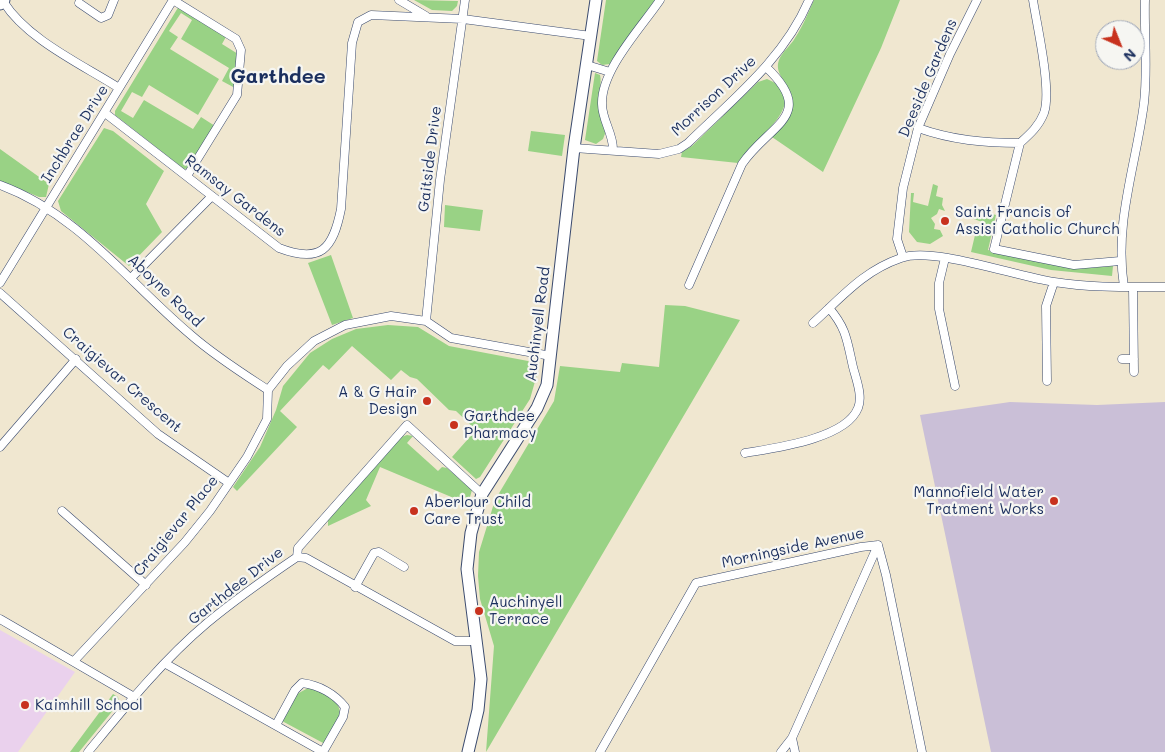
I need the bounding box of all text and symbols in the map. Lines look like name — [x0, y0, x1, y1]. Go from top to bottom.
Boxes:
street label: Deeside Gardens — [895, 16, 961, 140]
north arrow — [1095, 20, 1145, 70]
text: N — [1120, 45, 1141, 66]
street label: Morrison Drive — [668, 52, 760, 140]
district label: Garthdee — [230, 65, 326, 89]
street label: Inchbrae Drive — [38, 82, 112, 186]
street label: Gaitside Drive — [415, 105, 445, 213]
street label: Ramsay Gardens — [181, 151, 289, 241]
place label: Saint Francis of Assisi Catholic Church — [955, 203, 1119, 238]
marker: Saint Francis of Assisi Catholic Church — [939, 215, 951, 227]
street label: Aboyne Road — [124, 251, 206, 331]
street label: Auchinyell Road — [522, 266, 554, 382]
street label: Craigievar Crescent — [59, 323, 185, 437]
place label: A & G Hair Design — [338, 383, 417, 418]
marker: A & G Hair Design — [421, 395, 433, 407]
place label: Garthdee Pharmacy — [464, 407, 536, 442]
marker: Garthdee Pharmacy — [448, 419, 460, 431]
street label: Craigievar Place — [130, 472, 222, 580]
place label: Mannofield Water Tratment Works — [913, 483, 1044, 518]
place label: Aberlour Child Care Trust — [424, 493, 531, 528]
marker: Mannofield Water Tratment Works — [1048, 495, 1060, 507]
marker: Aberlour Child Care Trust — [408, 505, 420, 517]
street label: Morningside Avenue — [720, 524, 866, 572]
street label: Garthdee Drive — [185, 543, 287, 629]
place label: Auchinyell Terrace — [489, 593, 562, 628]
marker: Auchinyell Terrace — [473, 605, 485, 617]
place label: Kaimhill School — [35, 696, 143, 714]
marker: Kaimhill School — [19, 699, 31, 711]

